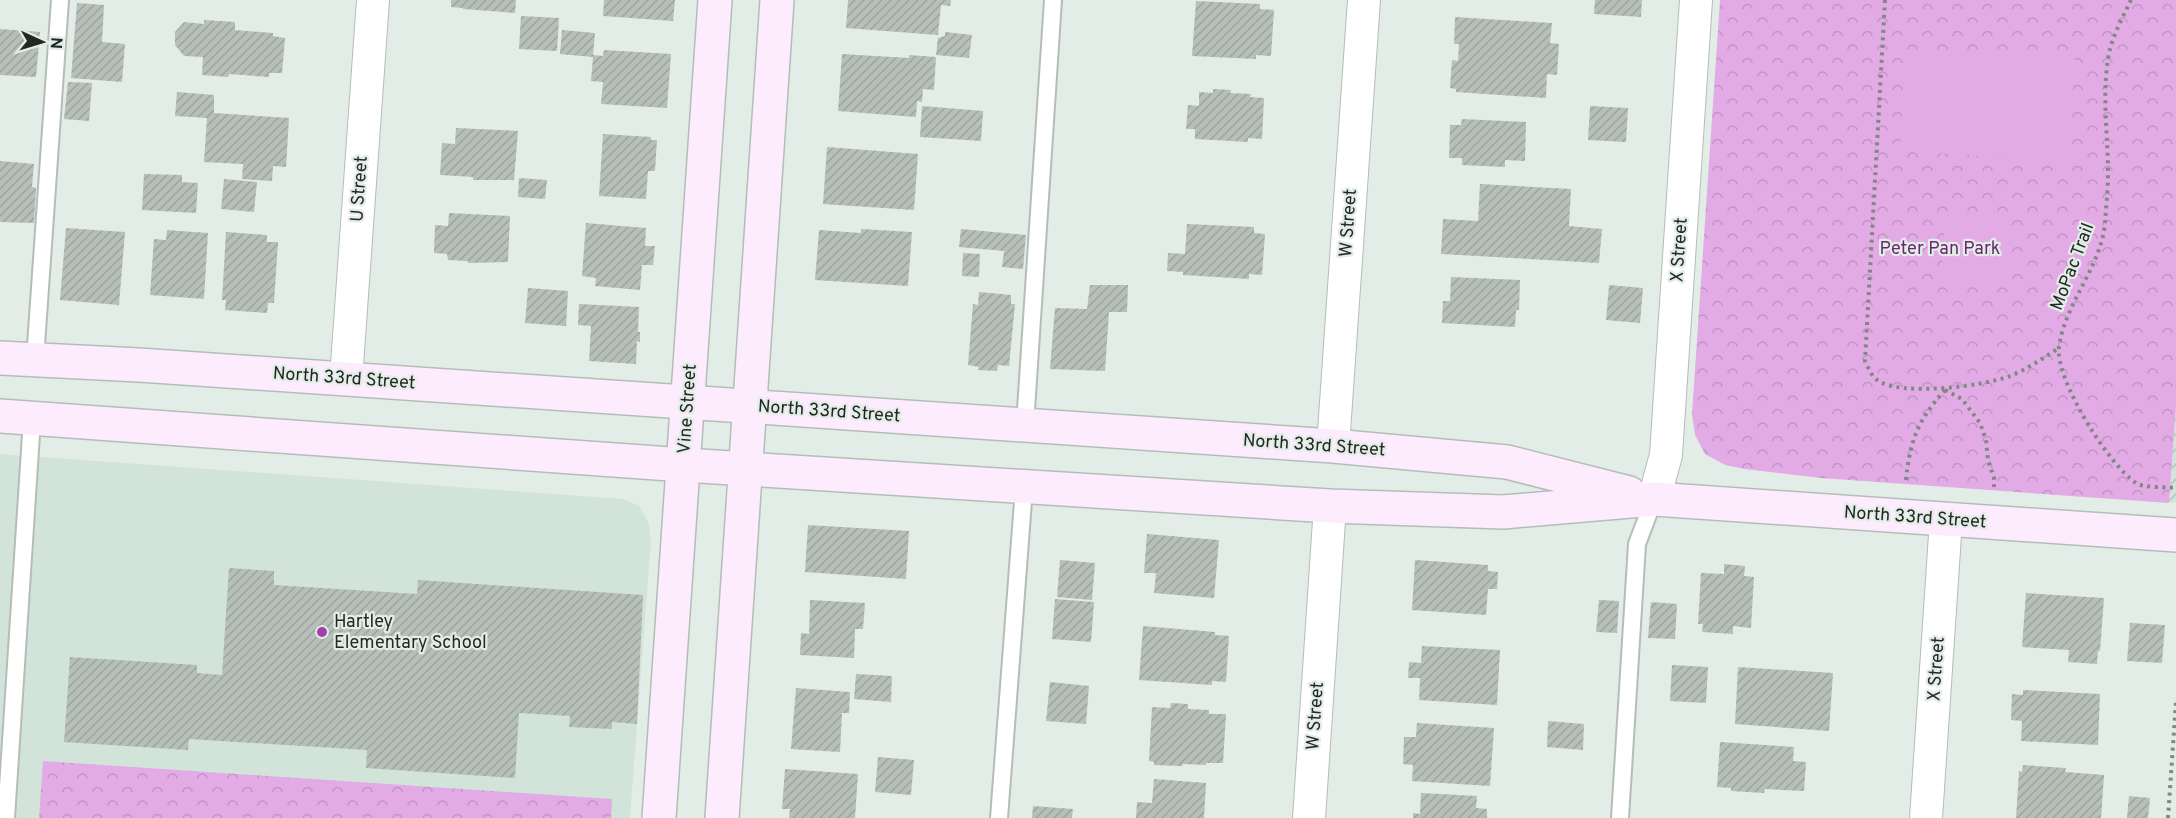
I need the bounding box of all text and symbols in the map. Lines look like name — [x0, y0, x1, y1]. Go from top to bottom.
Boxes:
north arrow — [12, 12, 72, 72]
text: N — [45, 36, 65, 49]
street label: U Street — [346, 155, 374, 223]
street label: W Street — [1335, 188, 1363, 258]
street label: X Street — [1666, 217, 1694, 283]
street label: MoPac Trail — [2046, 220, 2100, 314]
park label: Peter Pan Park — [1880, 238, 2000, 261]
street label: North 33rd Street — [272, 363, 416, 395]
street label: Vine Street — [673, 363, 703, 455]
street label: North 33rd Street — [757, 396, 901, 428]
street label: North 33rd Street — [1242, 430, 1386, 462]
street label: North 33rd Street — [1843, 502, 1987, 534]
place label: Hartley Elementary School — [334, 611, 487, 655]
marker: Hartley Elementary School — [315, 625, 329, 639]
street label: X Street — [1923, 636, 1951, 702]
street label: W Street — [1302, 681, 1330, 751]

